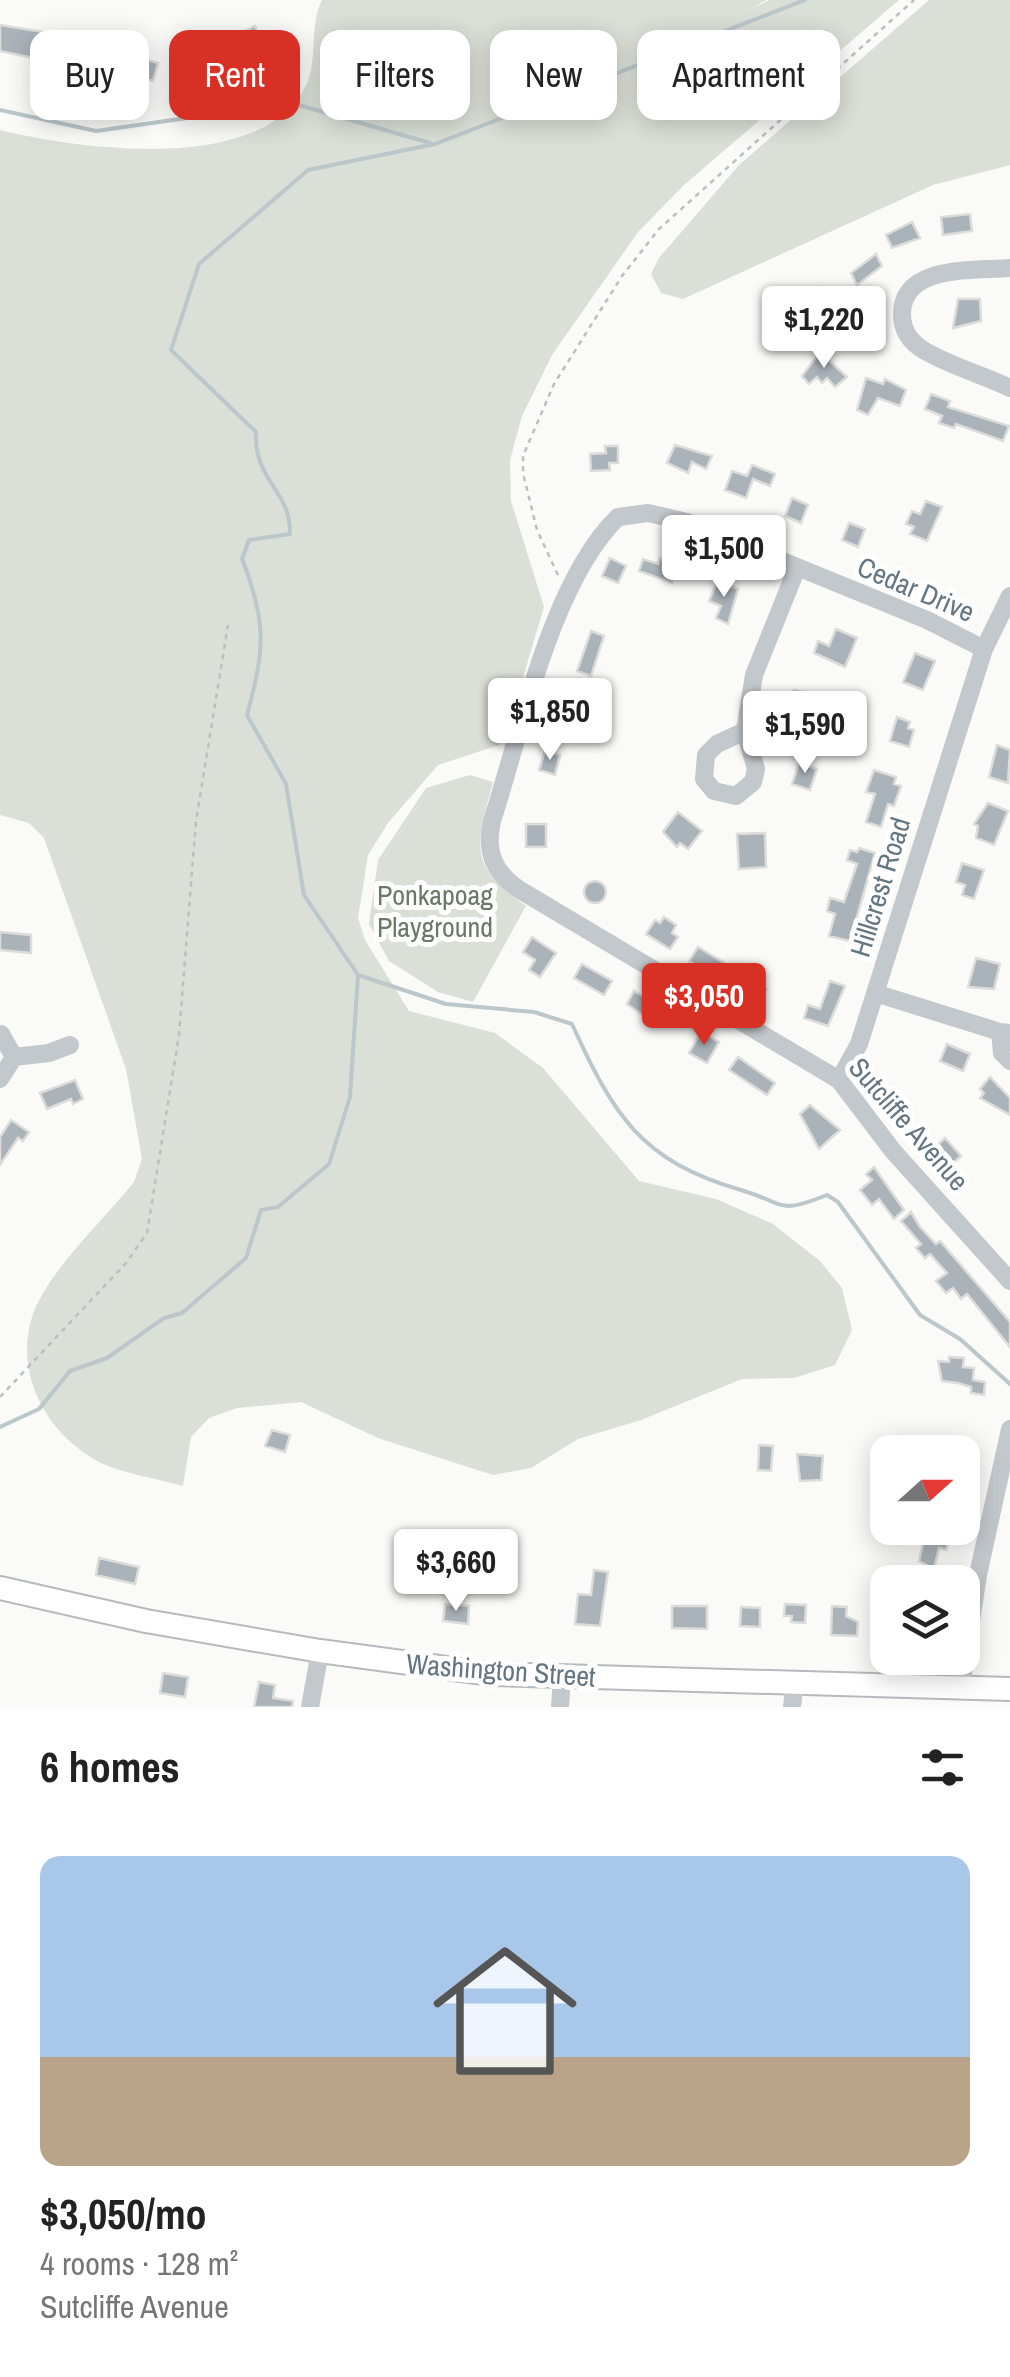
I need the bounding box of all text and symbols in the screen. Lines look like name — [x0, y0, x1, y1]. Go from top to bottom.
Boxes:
chip: Buy — [30, 30, 149, 120]
chip: Rent — [169, 30, 300, 120]
chip: Filters — [320, 30, 470, 120]
chip: New — [490, 30, 617, 120]
chip: Apartment — [637, 30, 840, 120]
pin: $1,220 — [743, 286, 905, 371]
text: $1,220 — [784, 297, 864, 340]
pin: $1,500 — [643, 515, 805, 600]
text: $1,500 — [684, 526, 764, 569]
street label: Cedar Drive — [852, 547, 980, 631]
pin: $1,850 — [469, 678, 631, 763]
text: $1,850 — [510, 689, 590, 732]
pin: $1,590 — [724, 691, 886, 776]
text: $1,590 — [765, 702, 845, 745]
street label: Hillcrest Road — [841, 813, 919, 961]
park label: Ponkapoag Playground — [377, 876, 493, 946]
pin: $3,050 — [623, 963, 785, 1048]
text: $3,050 — [664, 974, 744, 1017]
street label: Sutcliffe Avenue — [840, 1049, 978, 1199]
north arrow — [870, 1435, 980, 1545]
map controls — [870, 1435, 980, 1675]
pin: $3,660 — [375, 1529, 537, 1614]
text: $3,660 — [416, 1540, 496, 1583]
button: layers — [870, 1565, 980, 1675]
street label: Washington Street — [405, 1644, 597, 1696]
text: 6 homes — [40, 1739, 180, 1795]
icon: filters — [915, 1740, 970, 1795]
icon: home — [415, 1921, 595, 2101]
text: $3,050/mo — [40, 2186, 207, 2242]
text: 4 rooms · 128 m² — [40, 2242, 238, 2285]
text: Sutcliffe Avenue — [40, 2285, 229, 2328]

